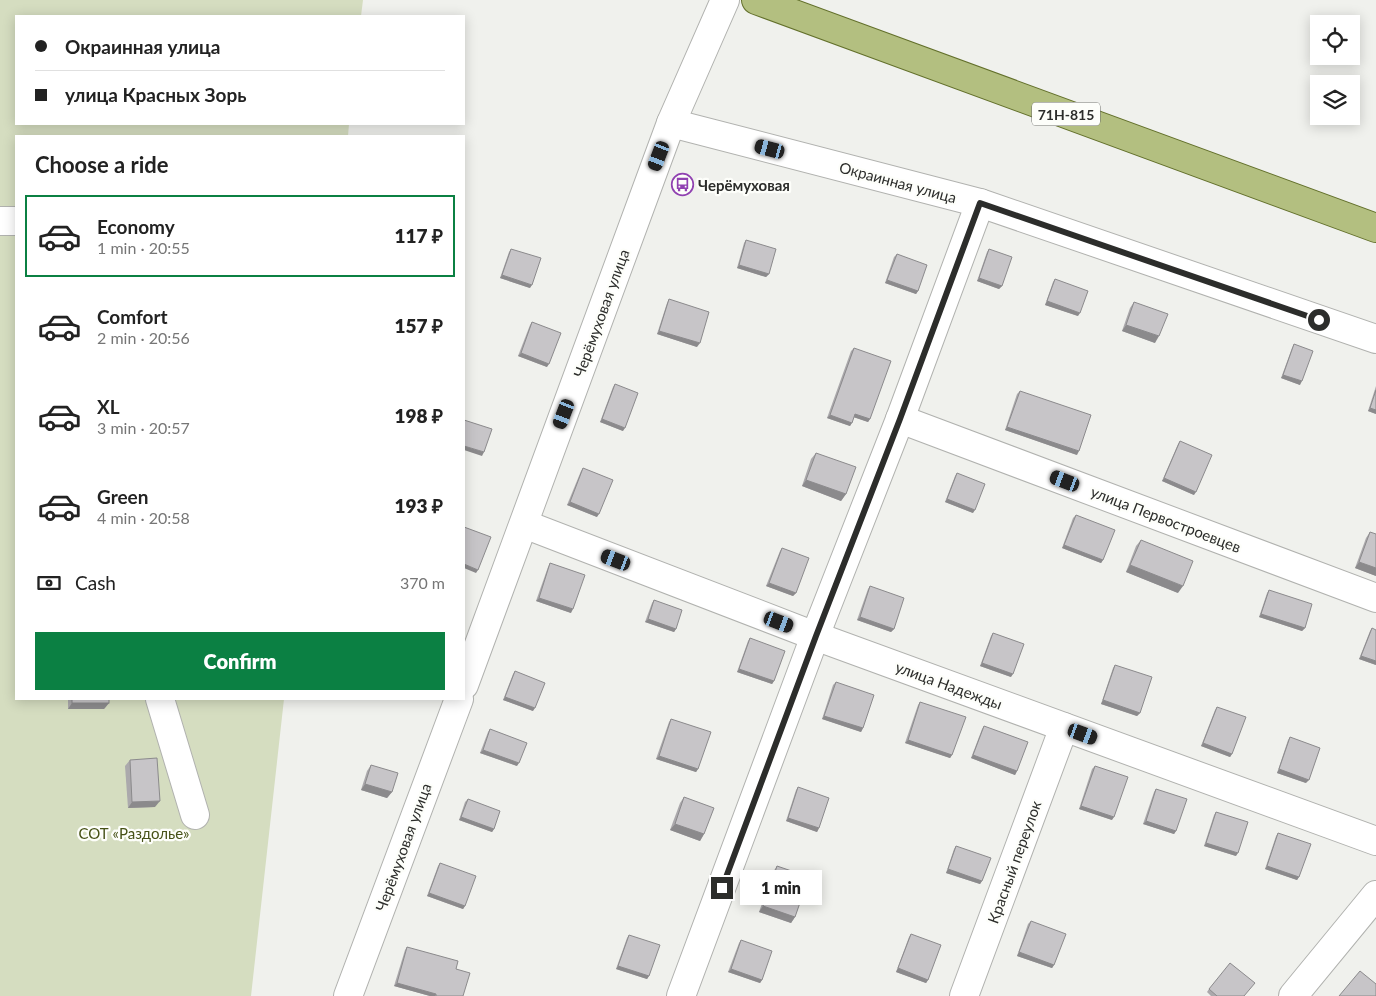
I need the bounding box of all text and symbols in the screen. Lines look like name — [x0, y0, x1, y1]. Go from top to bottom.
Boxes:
map controls — [1310, 15, 1360, 125]
button: locate — [1310, 15, 1360, 65]
text: Окраинная улица — [65, 35, 220, 58]
button: layers — [1310, 75, 1360, 125]
text: улица Красных Зорь — [65, 83, 246, 106]
road number: 71Н-815 — [1032, 102, 1100, 126]
car — [753, 138, 786, 160]
car — [646, 139, 671, 173]
text: Choose a ride — [35, 151, 169, 178]
street label: Окраинная улица — [837, 158, 959, 206]
bus stop icon: Черёмуховая — [670, 173, 694, 197]
place label: Черёмуховая — [698, 176, 790, 194]
icon: car — [37, 214, 82, 259]
text: Economy — [97, 215, 175, 238]
text: 117 ₽ — [394, 224, 443, 247]
text: 1 min · 20:55 — [97, 238, 190, 257]
street label: Черёмуховая улица — [569, 246, 633, 380]
icon: car — [37, 304, 82, 349]
text: Comfort — [97, 305, 168, 328]
route start — [1308, 309, 1330, 331]
text: 157 ₽ — [394, 314, 443, 337]
text: 2 min · 20:56 — [97, 328, 190, 347]
icon: car — [37, 394, 82, 439]
text: XL — [97, 395, 120, 418]
car — [551, 397, 576, 431]
text: 198 ₽ — [394, 404, 443, 427]
text: 3 min · 20:57 — [97, 418, 190, 437]
car — [1048, 469, 1081, 493]
street label: улица Первостроевцев — [1088, 482, 1244, 556]
icon: car — [37, 484, 82, 529]
text: Green — [97, 485, 148, 508]
text: 193 ₽ — [394, 494, 443, 517]
text: 4 min · 20:58 — [97, 508, 190, 527]
car — [599, 548, 632, 572]
icon: cash — [35, 569, 63, 597]
text: Cash — [75, 571, 116, 594]
text: 370 m — [400, 573, 445, 592]
car — [762, 610, 795, 634]
button: Confirm — [35, 632, 445, 690]
street label: улица Надежды — [893, 657, 1005, 713]
car — [1066, 722, 1099, 746]
street label: Черёмуховая улица — [371, 780, 435, 914]
street label: Красный переулок — [983, 798, 1045, 926]
park label: СОТ «Раздолье» — [78, 824, 190, 842]
callout: 1 min — [740, 870, 822, 906]
route end — [711, 877, 733, 899]
text: 1 min — [761, 878, 801, 897]

